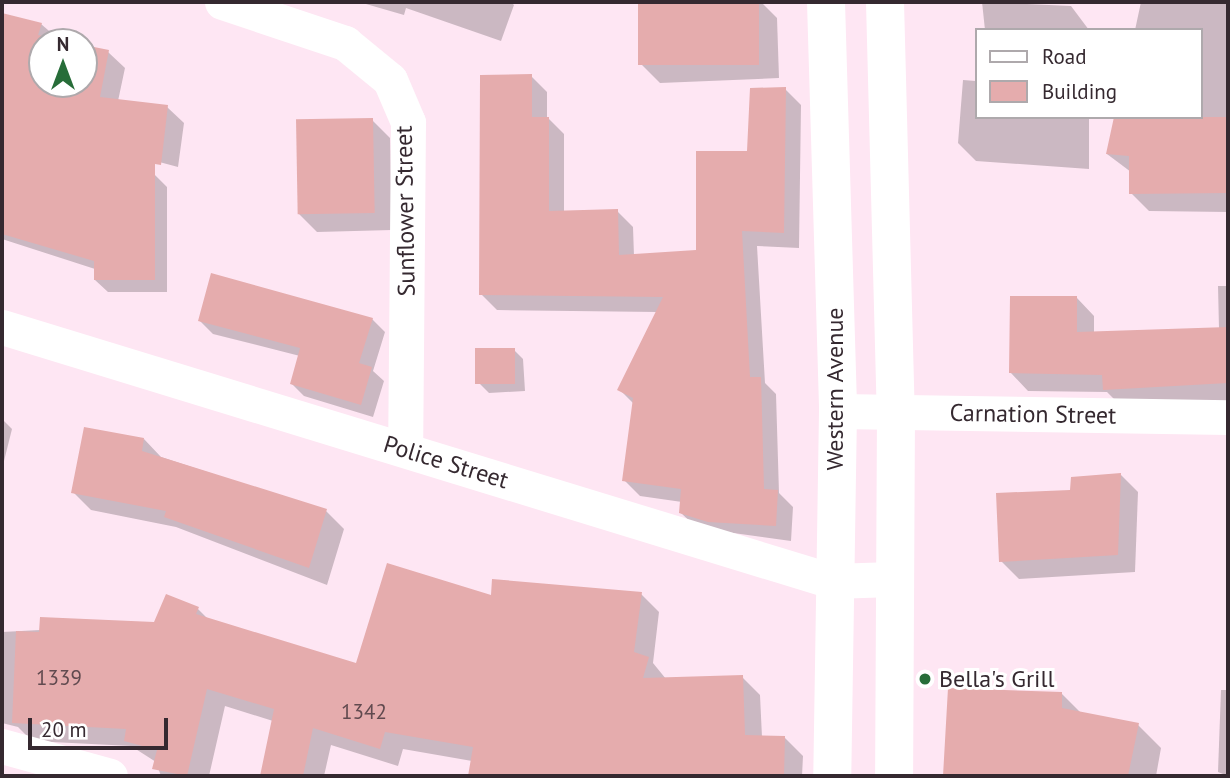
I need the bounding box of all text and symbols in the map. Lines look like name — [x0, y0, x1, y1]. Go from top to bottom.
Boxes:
north arrow — [28, 28, 98, 98]
legend — [974, 28, 1202, 119]
text: N — [57, 32, 69, 56]
text: Road — [1042, 43, 1086, 70]
text: Building — [1042, 78, 1117, 105]
street label: Sunflower Street — [389, 125, 421, 297]
street label: Western Avenue — [821, 307, 849, 471]
street label: Carnation Street — [949, 398, 1117, 430]
street label: Police Street — [380, 429, 512, 495]
house number: 1339 — [36, 665, 82, 691]
place label: Bella's Grill — [939, 665, 1054, 693]
marker: Bella's Grill — [917, 671, 933, 687]
house number: 1342 — [341, 699, 387, 725]
scale bar — [32, 704, 172, 748]
text: 20 m — [41, 716, 87, 743]

